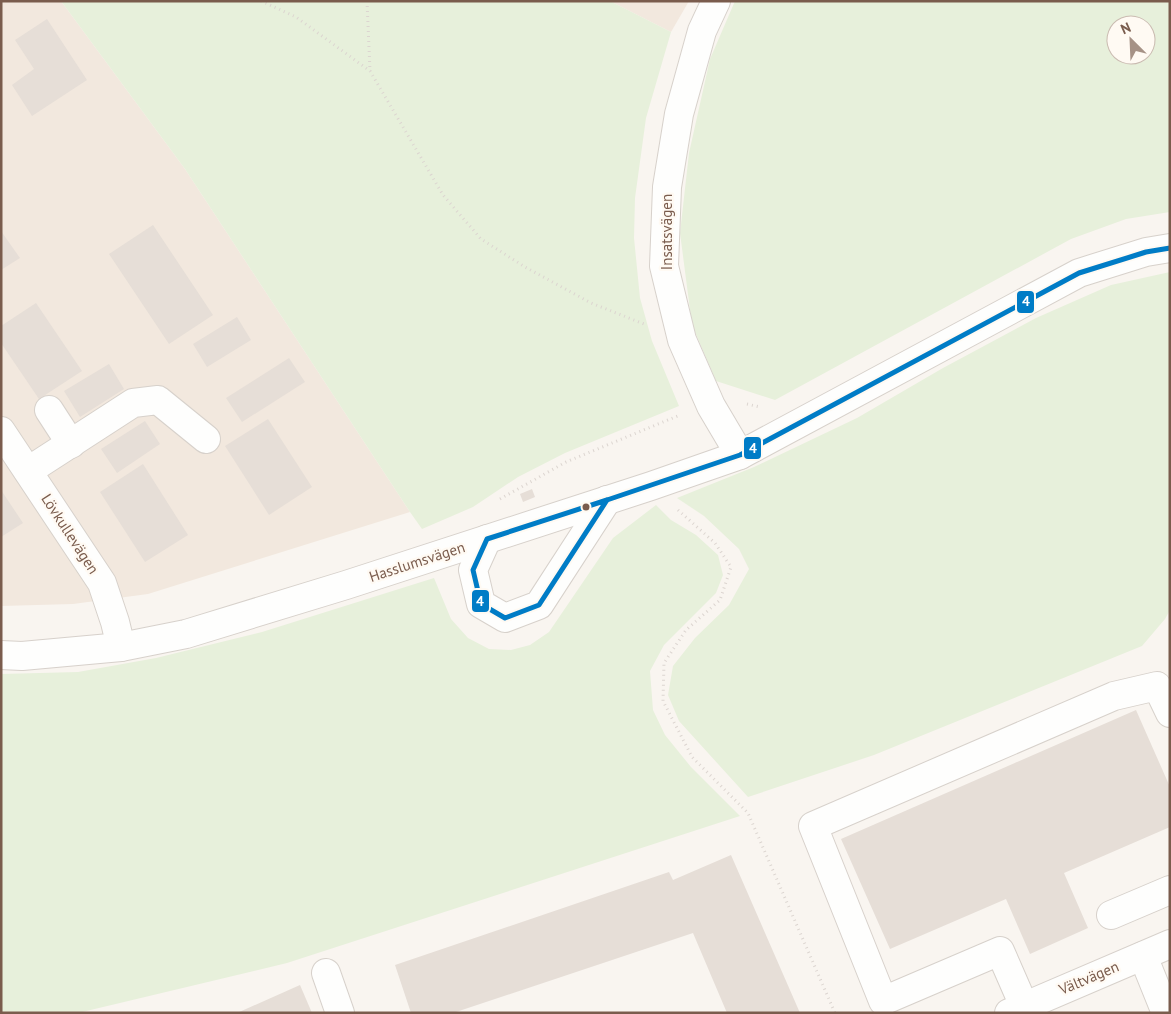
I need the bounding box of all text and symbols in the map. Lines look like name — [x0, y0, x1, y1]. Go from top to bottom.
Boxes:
north arrow — [1106, 15, 1156, 65]
text: N — [1118, 18, 1134, 38]
street label: Insatsvägen — [657, 194, 676, 270]
line badge: 4 — [1016, 290, 1035, 314]
text: 4 — [1022, 292, 1030, 310]
line badge: 4 — [743, 436, 762, 460]
text: 4 — [749, 439, 757, 457]
street label: Lövkullevägen — [37, 490, 103, 577]
unlabelled marker — [581, 502, 591, 512]
street label: Hasslumsvägen — [367, 537, 467, 586]
line badge: 4 — [471, 589, 490, 613]
text: 4 — [476, 592, 484, 610]
street label: Vältvägen — [1055, 956, 1122, 999]

